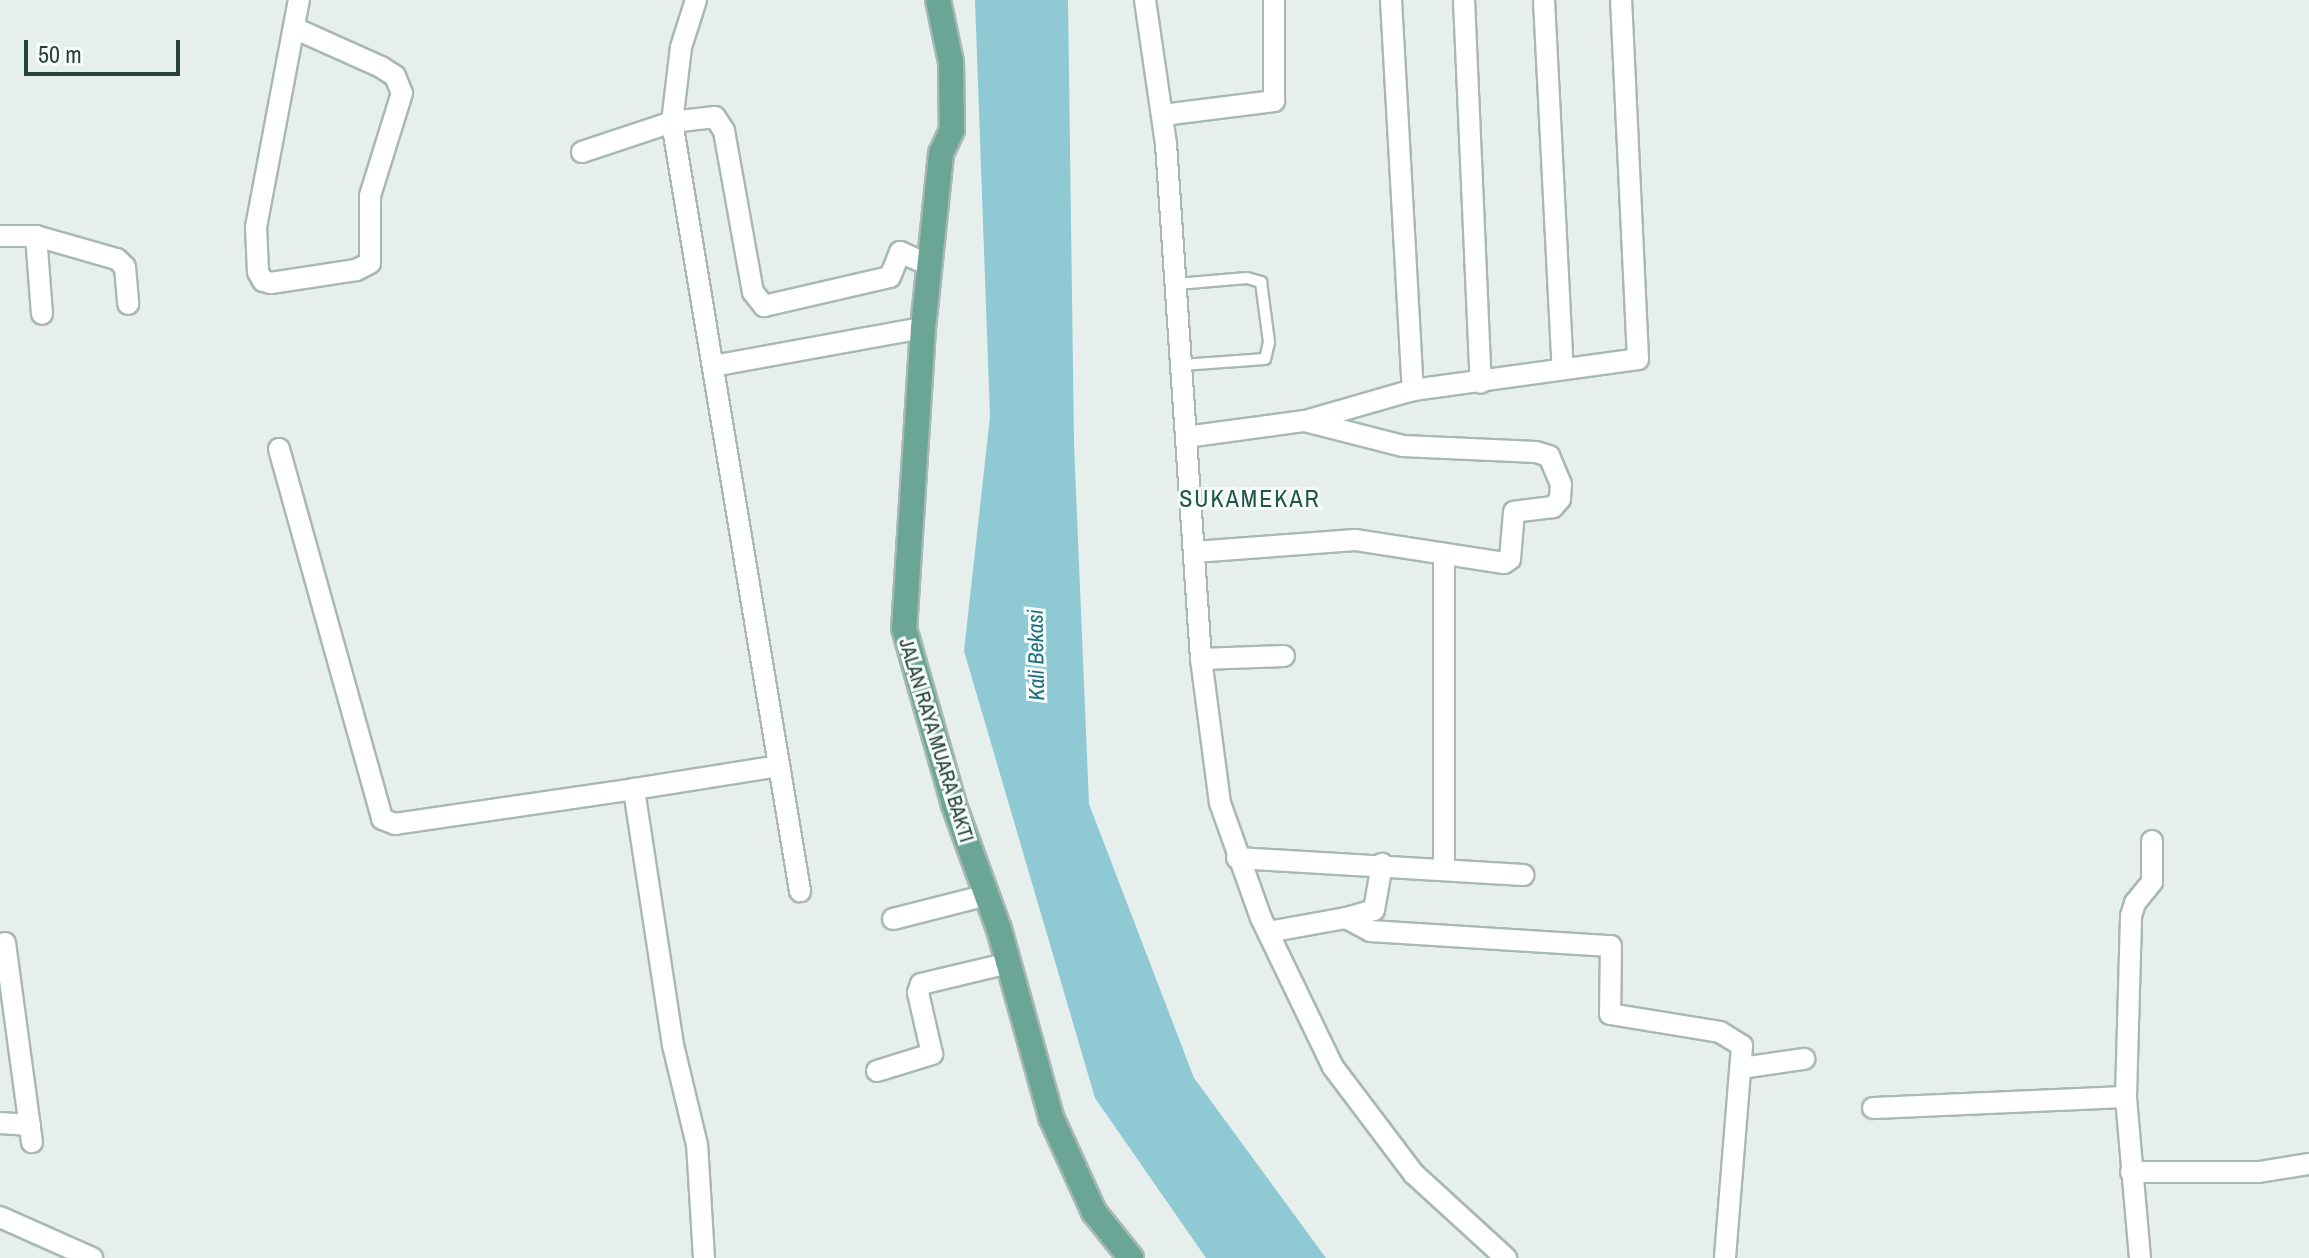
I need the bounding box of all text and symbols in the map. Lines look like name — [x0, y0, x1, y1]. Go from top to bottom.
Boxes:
scale bar — [28, 24, 184, 74]
text: 50 m — [38, 38, 82, 70]
district label: SUKAMEKAR — [1179, 485, 1321, 513]
water label: Kali Bekasi — [1022, 609, 1050, 701]
street label: JALAN RAYA MUARA BAKTI — [894, 634, 980, 846]

